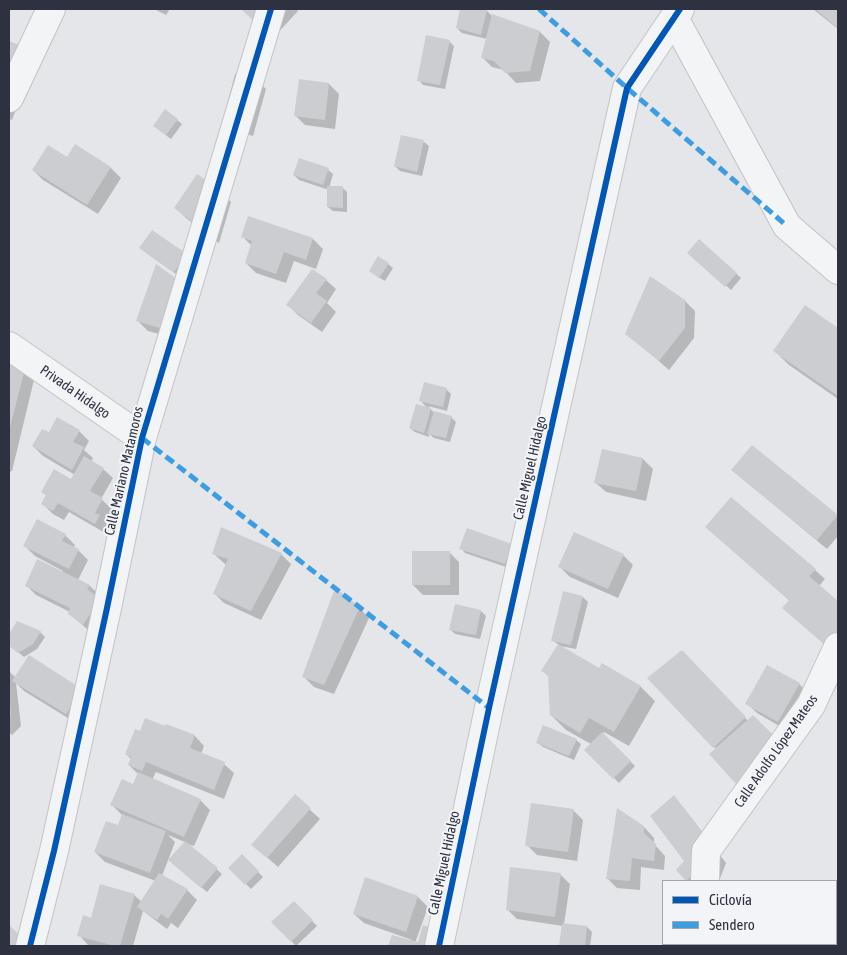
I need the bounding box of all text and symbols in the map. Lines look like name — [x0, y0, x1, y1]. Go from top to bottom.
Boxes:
street label: Privada Hidalgo — [37, 362, 113, 422]
street label: Calle Mariano Matamoros — [101, 405, 147, 537]
street label: Calle Miguel Hidalgo — [510, 414, 550, 522]
street label: Calle Adolfo López Mateos — [731, 691, 821, 811]
street label: Calle Miguel Hidalgo — [425, 809, 463, 917]
legend — [662, 880, 837, 945]
text: Ciclovía — [709, 891, 752, 908]
text: Sendero — [709, 916, 755, 933]

